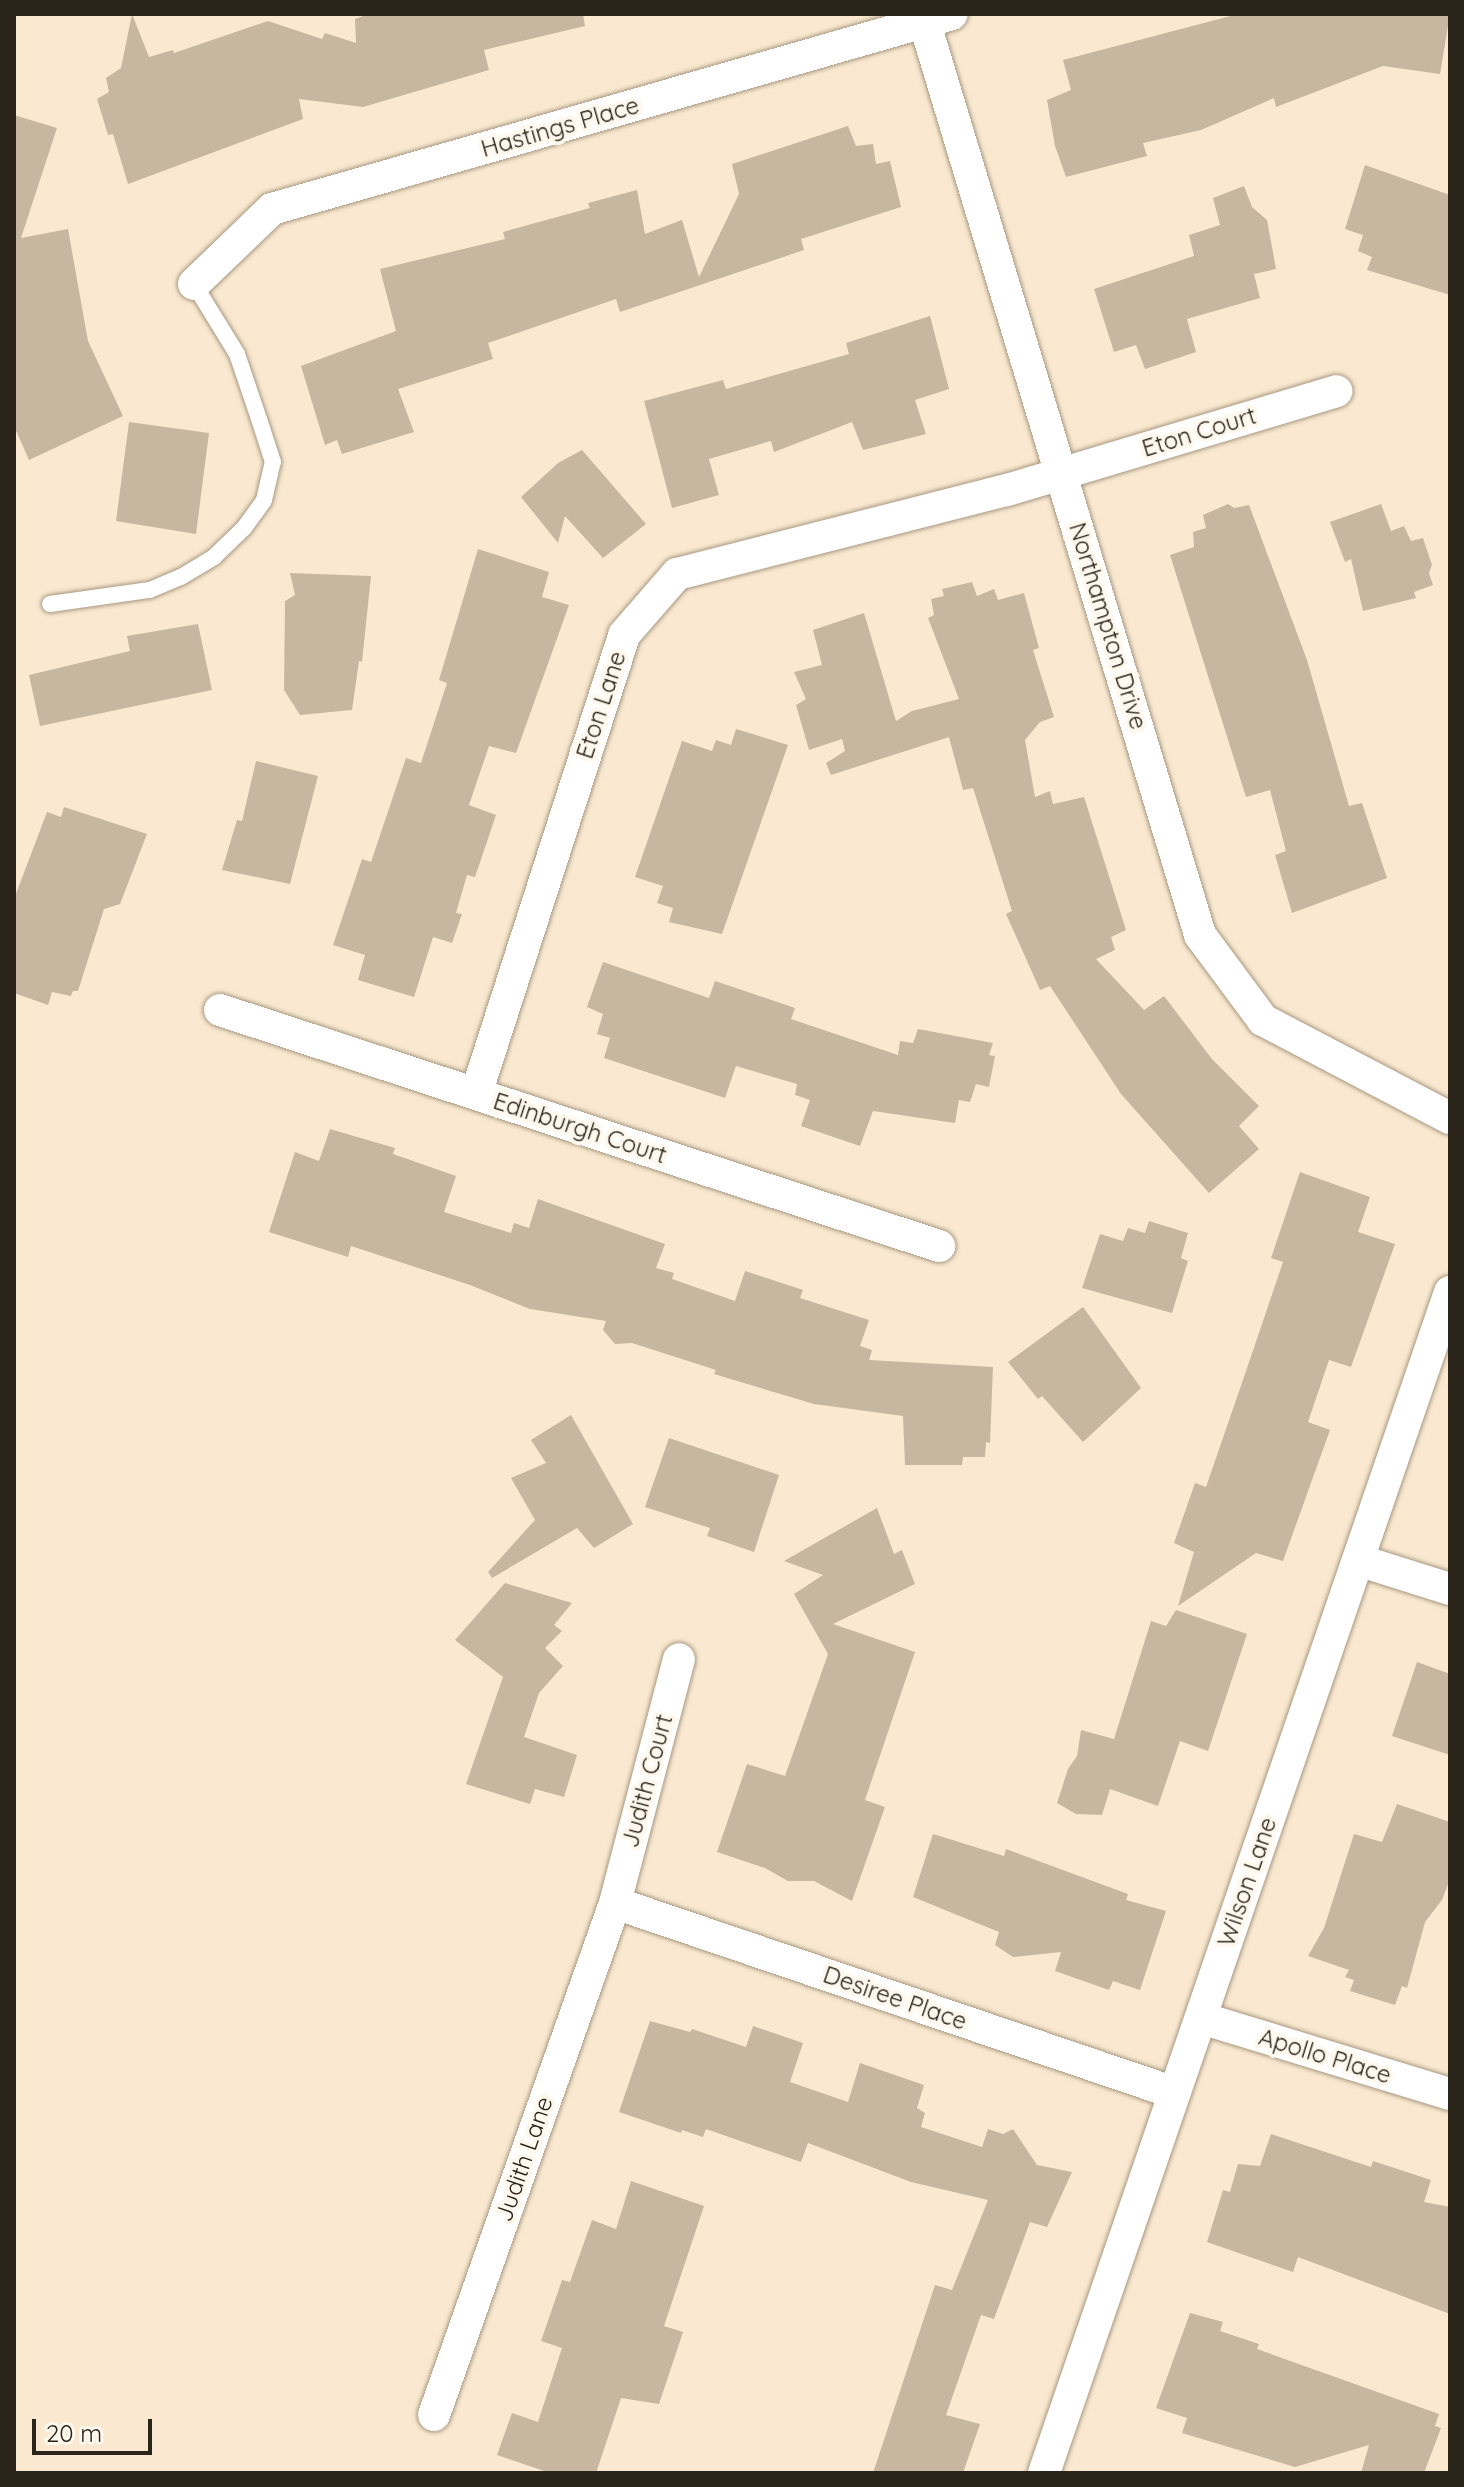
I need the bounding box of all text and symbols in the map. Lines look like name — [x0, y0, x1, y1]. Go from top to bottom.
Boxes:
street label: Hastings Place — [478, 91, 642, 163]
street label: Eton Court — [1138, 401, 1260, 463]
street label: Northampton Drive — [1063, 519, 1153, 733]
street label: Eton Lane — [570, 648, 632, 762]
street label: Edinburgh Court — [490, 1086, 670, 1170]
street label: Judith Court — [615, 1711, 679, 1851]
street label: Wilson Lane — [1211, 1814, 1283, 1950]
street label: Desiree Place — [819, 1960, 971, 2036]
street label: Apollo Place — [1255, 2022, 1395, 2090]
street label: Judith Lane — [489, 2093, 559, 2225]
scale bar — [36, 2403, 156, 2453]
text: 20 m — [46, 2418, 102, 2448]

